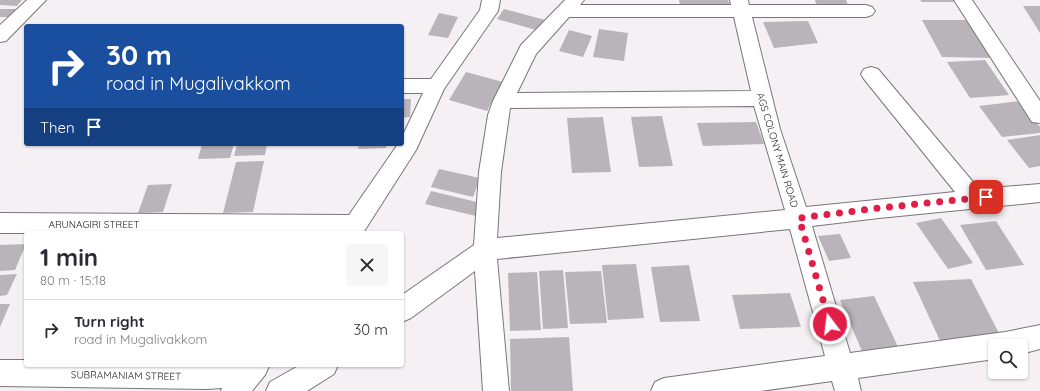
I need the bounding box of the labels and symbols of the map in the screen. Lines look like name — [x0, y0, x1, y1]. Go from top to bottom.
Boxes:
street label: AGS COLONY MAIN ROAD — [754, 91, 801, 209]
pin — [969, 180, 1003, 214]
street label: ARUNAGIRI STREET — [48, 218, 140, 231]
position arrow — [809, 303, 851, 345]
street label: SUBRAMANIAM STREET — [71, 368, 181, 383]

